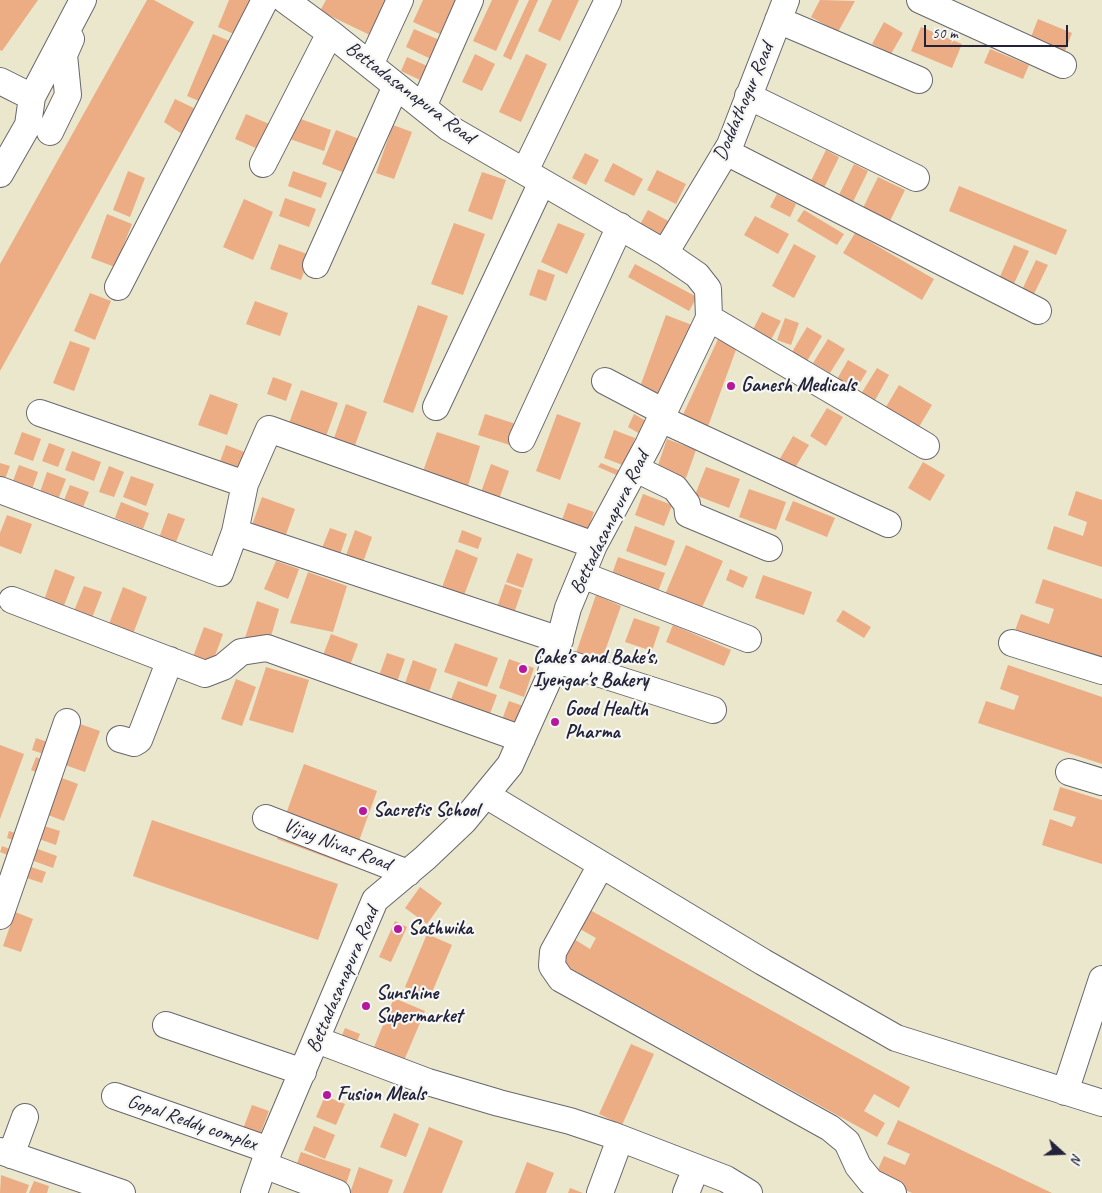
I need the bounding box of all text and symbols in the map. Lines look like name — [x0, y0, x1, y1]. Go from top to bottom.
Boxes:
scale bar — [927, 15, 1071, 47]
text: 50 m — [932, 24, 958, 43]
street label: Bettadasanapura Road — [341, 36, 479, 150]
street label: Doddathogur Road — [708, 40, 780, 164]
place label: Ganesh Medicals — [741, 374, 856, 398]
marker: Ganesh Medicals — [725, 380, 737, 392]
street label: Bettadasanapura Road — [565, 448, 655, 598]
place label: Cake's and Bake's, Iyengar's Bakery — [533, 646, 658, 693]
marker: Cake's and Bake's, Iyengar's Bakery — [517, 663, 529, 675]
place label: Good Health Pharma — [565, 698, 648, 745]
marker: Good Health Pharma — [549, 716, 561, 728]
place label: Sacretis School — [373, 799, 479, 823]
marker: Sacretis School — [357, 805, 369, 817]
street label: Vijay Nivas Road — [280, 813, 394, 877]
street label: Bettadasanapura Road — [301, 904, 385, 1056]
place label: Sathwika — [408, 917, 473, 941]
marker: Sathwika — [392, 923, 404, 935]
place label: Sunshine Supermarket — [376, 982, 462, 1029]
marker: Sunshine Supermarket — [360, 1000, 372, 1012]
place label: Fusion Meals — [337, 1083, 426, 1107]
marker: Fusion Meals — [321, 1089, 333, 1101]
street label: Gopal Reddy complex — [124, 1090, 260, 1156]
north arrow — [1037, 1128, 1087, 1178]
text: N — [1067, 1151, 1086, 1165]

